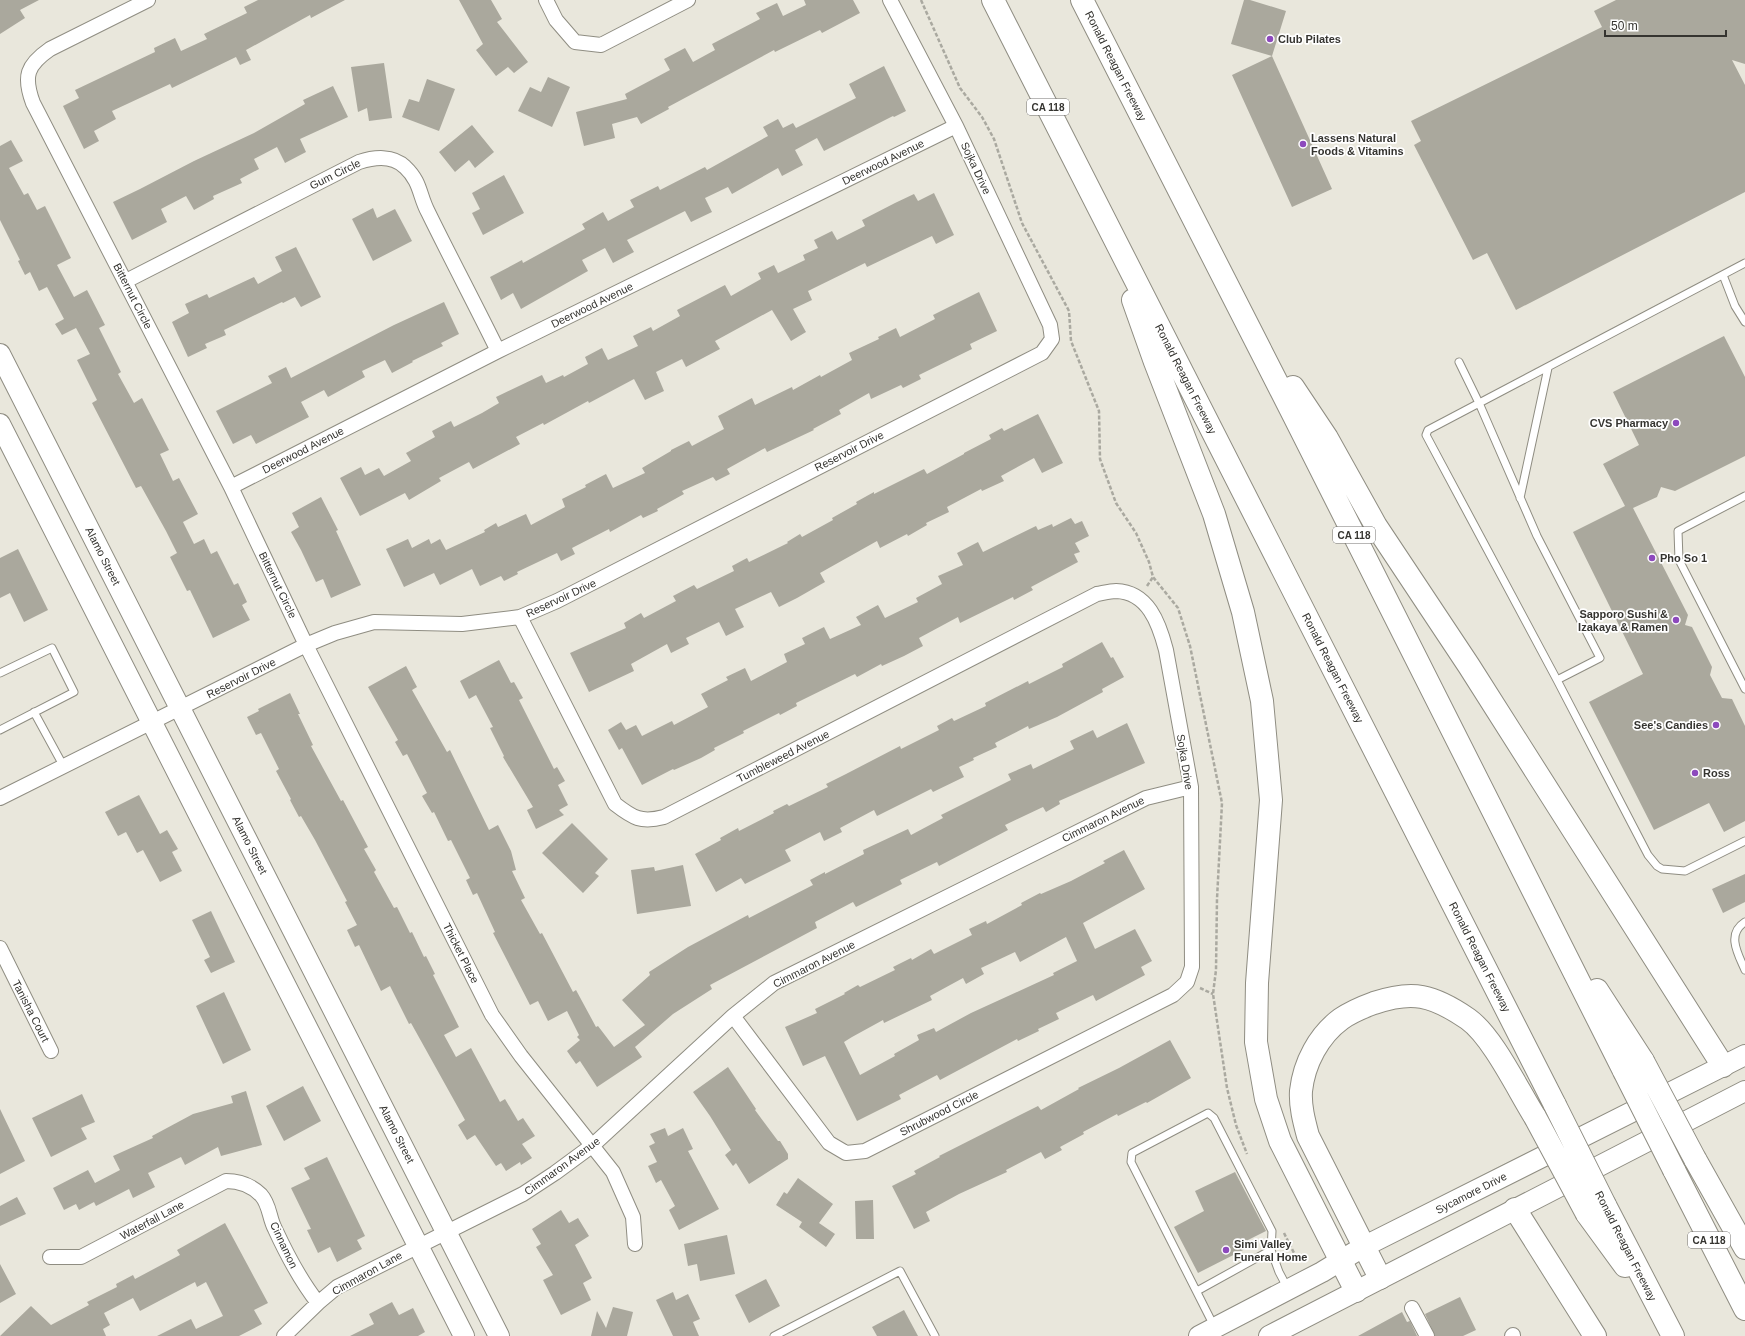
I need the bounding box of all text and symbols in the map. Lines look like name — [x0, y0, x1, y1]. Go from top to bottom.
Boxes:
street label: Ronald Reagan Freeway — [1083, 9, 1149, 123]
scale bar — [1605, 12, 1726, 38]
text: 50 m — [1611, 19, 1638, 33]
place label: Club Pilates — [1278, 33, 1341, 45]
marker: Club Pilates — [1265, 34, 1275, 44]
road number: CA 118 — [1027, 99, 1069, 115]
place label: Lassens Natural Foods & Vitamins — [1311, 132, 1404, 157]
street label: Deerwood Avenue — [840, 137, 926, 187]
marker: Lassens Natural Foods & Vitamins — [1298, 139, 1308, 149]
street label: Sojka Drive — [959, 140, 993, 196]
street label: Gum Circle — [308, 157, 362, 191]
street label: Bitternut Circle — [111, 261, 155, 331]
street label: Deerwood Avenue — [549, 280, 635, 330]
street label: Ronald Reagan Freeway — [1153, 322, 1219, 436]
place label: CVS Pharmacy — [1590, 417, 1669, 429]
marker: CVS Pharmacy — [1671, 418, 1681, 428]
street label: Deerwood Avenue — [260, 424, 346, 476]
street label: Reservoir Drive — [813, 428, 885, 474]
street label: Alamo Street — [83, 525, 123, 587]
road number: CA 118 — [1333, 527, 1375, 543]
street label: Bitternut Circle — [257, 550, 299, 620]
place label: Pho So 1 — [1660, 552, 1707, 564]
marker: Pho So 1 — [1647, 553, 1657, 563]
street label: Reservoir Drive — [524, 577, 598, 619]
place label: Sapporo Sushi & Izakaya & Ramen — [1578, 608, 1668, 633]
street label: Ronald Reagan Freeway — [1300, 611, 1366, 725]
marker: Sapporo Sushi & Izakaya & Ramen — [1671, 615, 1681, 625]
street label: Reservoir Drive — [205, 655, 277, 701]
place label: See's Candies — [1634, 719, 1708, 731]
marker: See's Candies — [1711, 720, 1721, 730]
street label: Tumbleweed Avenue — [735, 727, 831, 785]
street label: Sojka Drive — [1175, 733, 1195, 791]
place label: Ross — [1703, 767, 1730, 779]
marker: Ross — [1690, 768, 1700, 778]
street label: Cimmaron Avenue — [1060, 794, 1146, 844]
street label: Alamo Street — [230, 814, 270, 876]
street label: Ronald Reagan Freeway — [1447, 900, 1513, 1014]
street label: Thicket Place — [441, 921, 481, 985]
street label: Cimmaron Avenue — [771, 938, 857, 990]
street label: Tanisha Court — [10, 978, 52, 1044]
street label: Shrubwood Circle — [898, 1088, 980, 1138]
street label: Alamo Street — [377, 1103, 417, 1165]
street label: Cimmaron Avenue — [522, 1135, 602, 1197]
street label: Sycamore Drive — [1433, 1170, 1509, 1216]
street label: Ronald Reagan Freeway — [1593, 1189, 1659, 1303]
street label: Waterfall Lane — [118, 1198, 186, 1242]
street label: Cinnamon — [268, 1220, 300, 1270]
road number: CA 118 — [1688, 1232, 1730, 1248]
place label: Simi Valley Funeral Home — [1234, 1238, 1307, 1263]
marker: Simi Valley Funeral Home — [1221, 1245, 1231, 1255]
street label: Cimmaron Lane — [330, 1249, 404, 1297]

